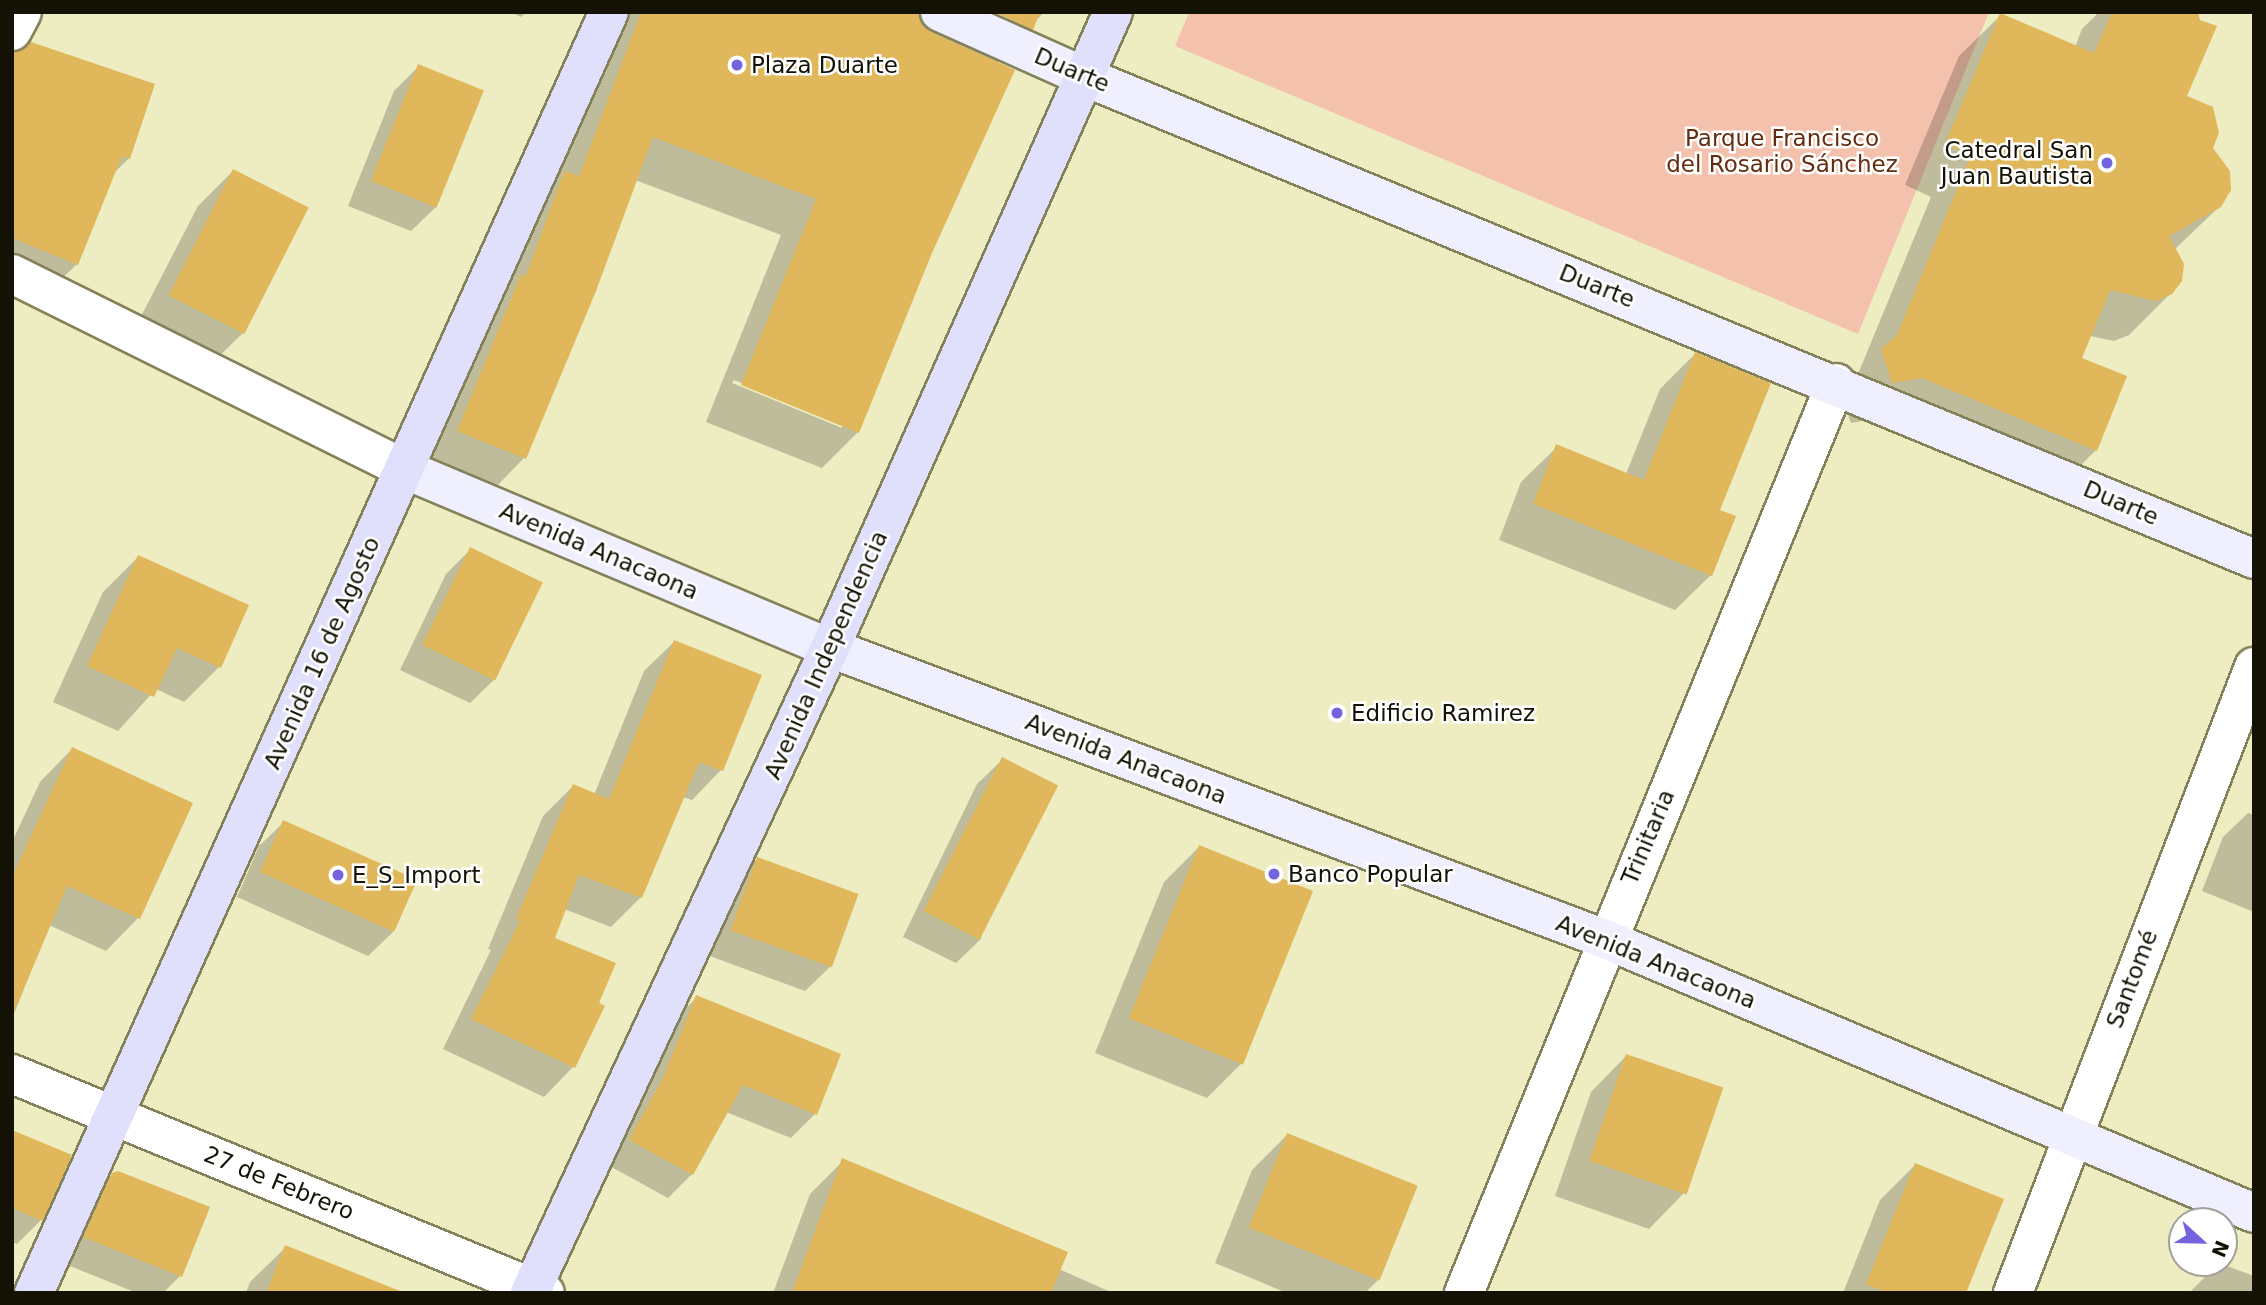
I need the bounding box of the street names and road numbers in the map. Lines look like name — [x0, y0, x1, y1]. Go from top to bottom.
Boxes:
street label: Duarte — [1030, 42, 1114, 98]
street label: Duarte — [1555, 258, 1639, 314]
street label: Duarte — [2079, 475, 2163, 531]
street label: Avenida Anacaona — [496, 497, 702, 605]
street label: Avenida Independencia — [759, 527, 893, 783]
street label: Avenida 16 de Agosto — [258, 533, 386, 773]
street label: Avenida Anacaona — [1022, 708, 1230, 810]
street label: Trinitaria — [1616, 785, 1680, 889]
street label: Avenida Anacaona — [1552, 909, 1760, 1015]
street label: Santomé — [2101, 926, 2163, 1032]
street label: 27 de Febrero — [200, 1140, 358, 1226]

